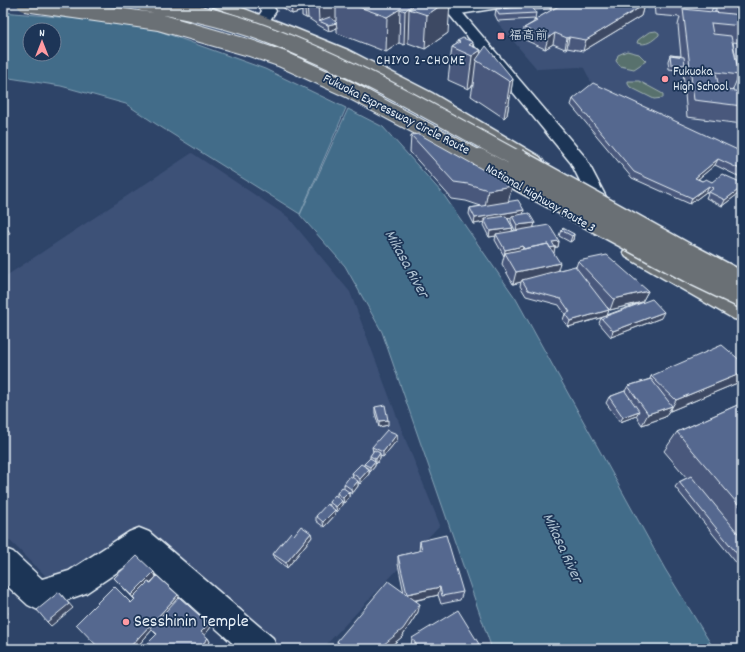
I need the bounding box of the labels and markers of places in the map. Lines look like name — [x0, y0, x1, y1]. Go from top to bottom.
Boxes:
place label: 福高前 — [509, 27, 548, 46]
marker: 福高前 — [496, 31, 506, 41]
place label: Fukuoka High School — [673, 63, 728, 97]
marker: Fukuoka High School — [660, 74, 670, 84]
place label: Sesshinin Temple — [134, 610, 249, 635]
marker: Sesshinin Temple — [121, 617, 131, 627]

